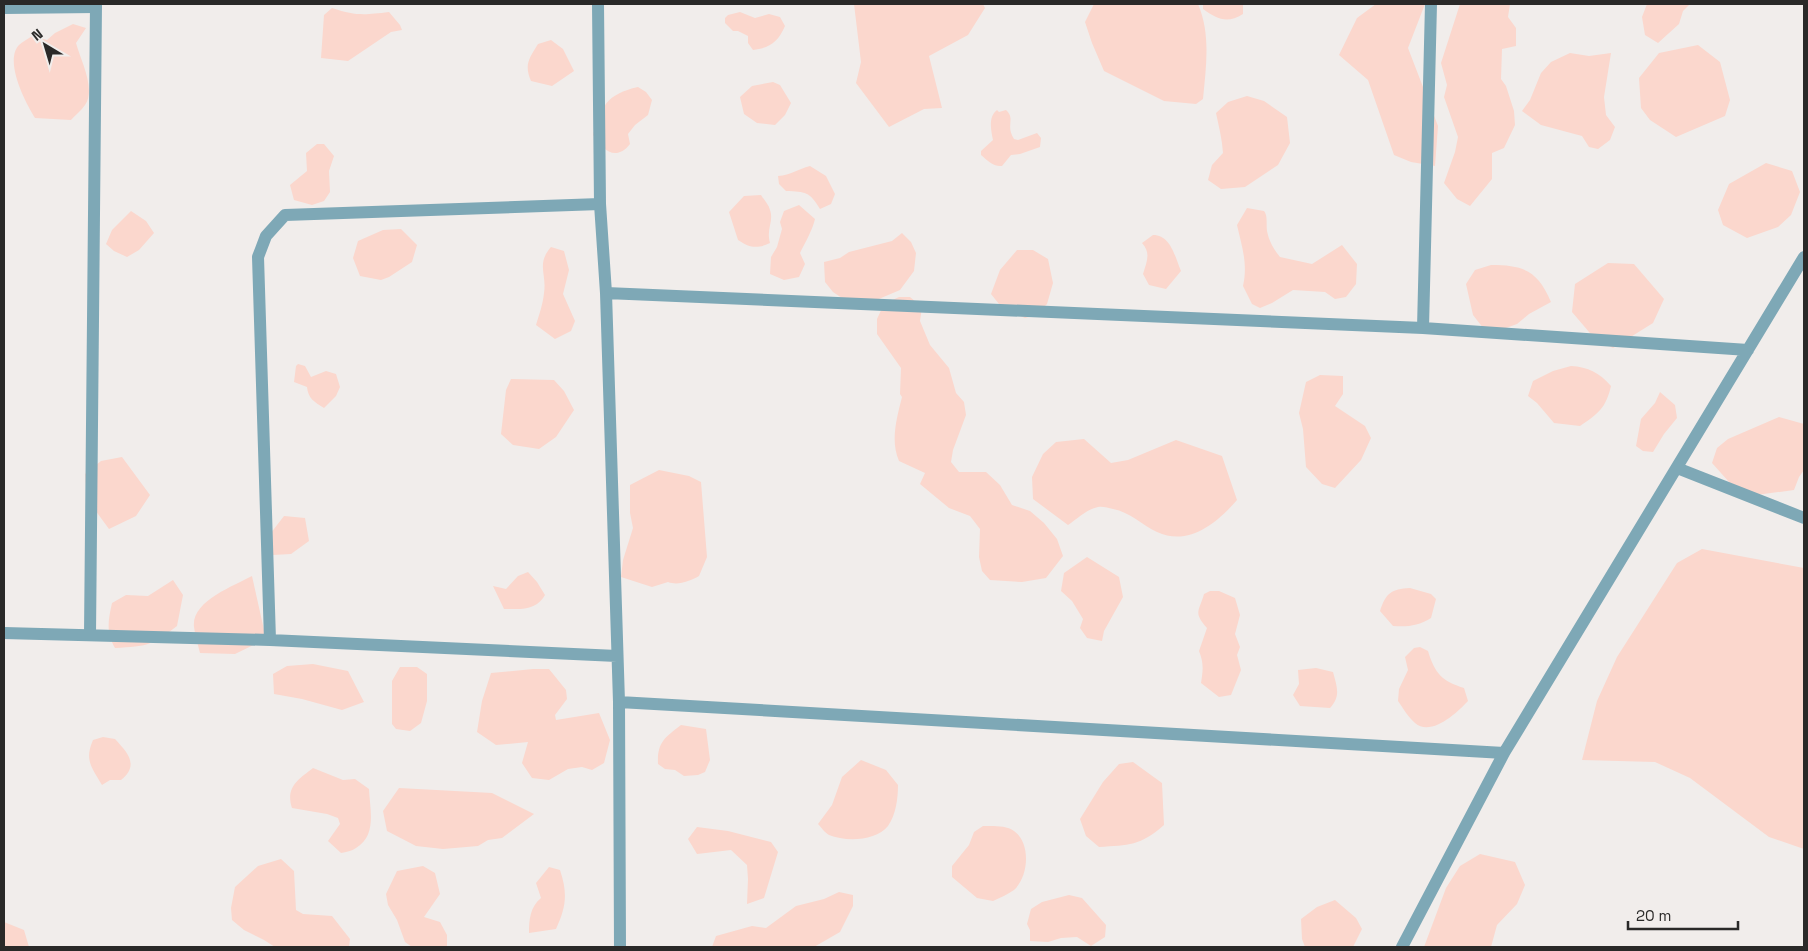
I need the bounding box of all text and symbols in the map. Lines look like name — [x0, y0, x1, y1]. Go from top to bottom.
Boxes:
north arrow — [20, 20, 70, 70]
text: N — [28, 25, 46, 45]
scale bar — [1628, 898, 1738, 930]
text: 20 m — [1636, 906, 1671, 925]

